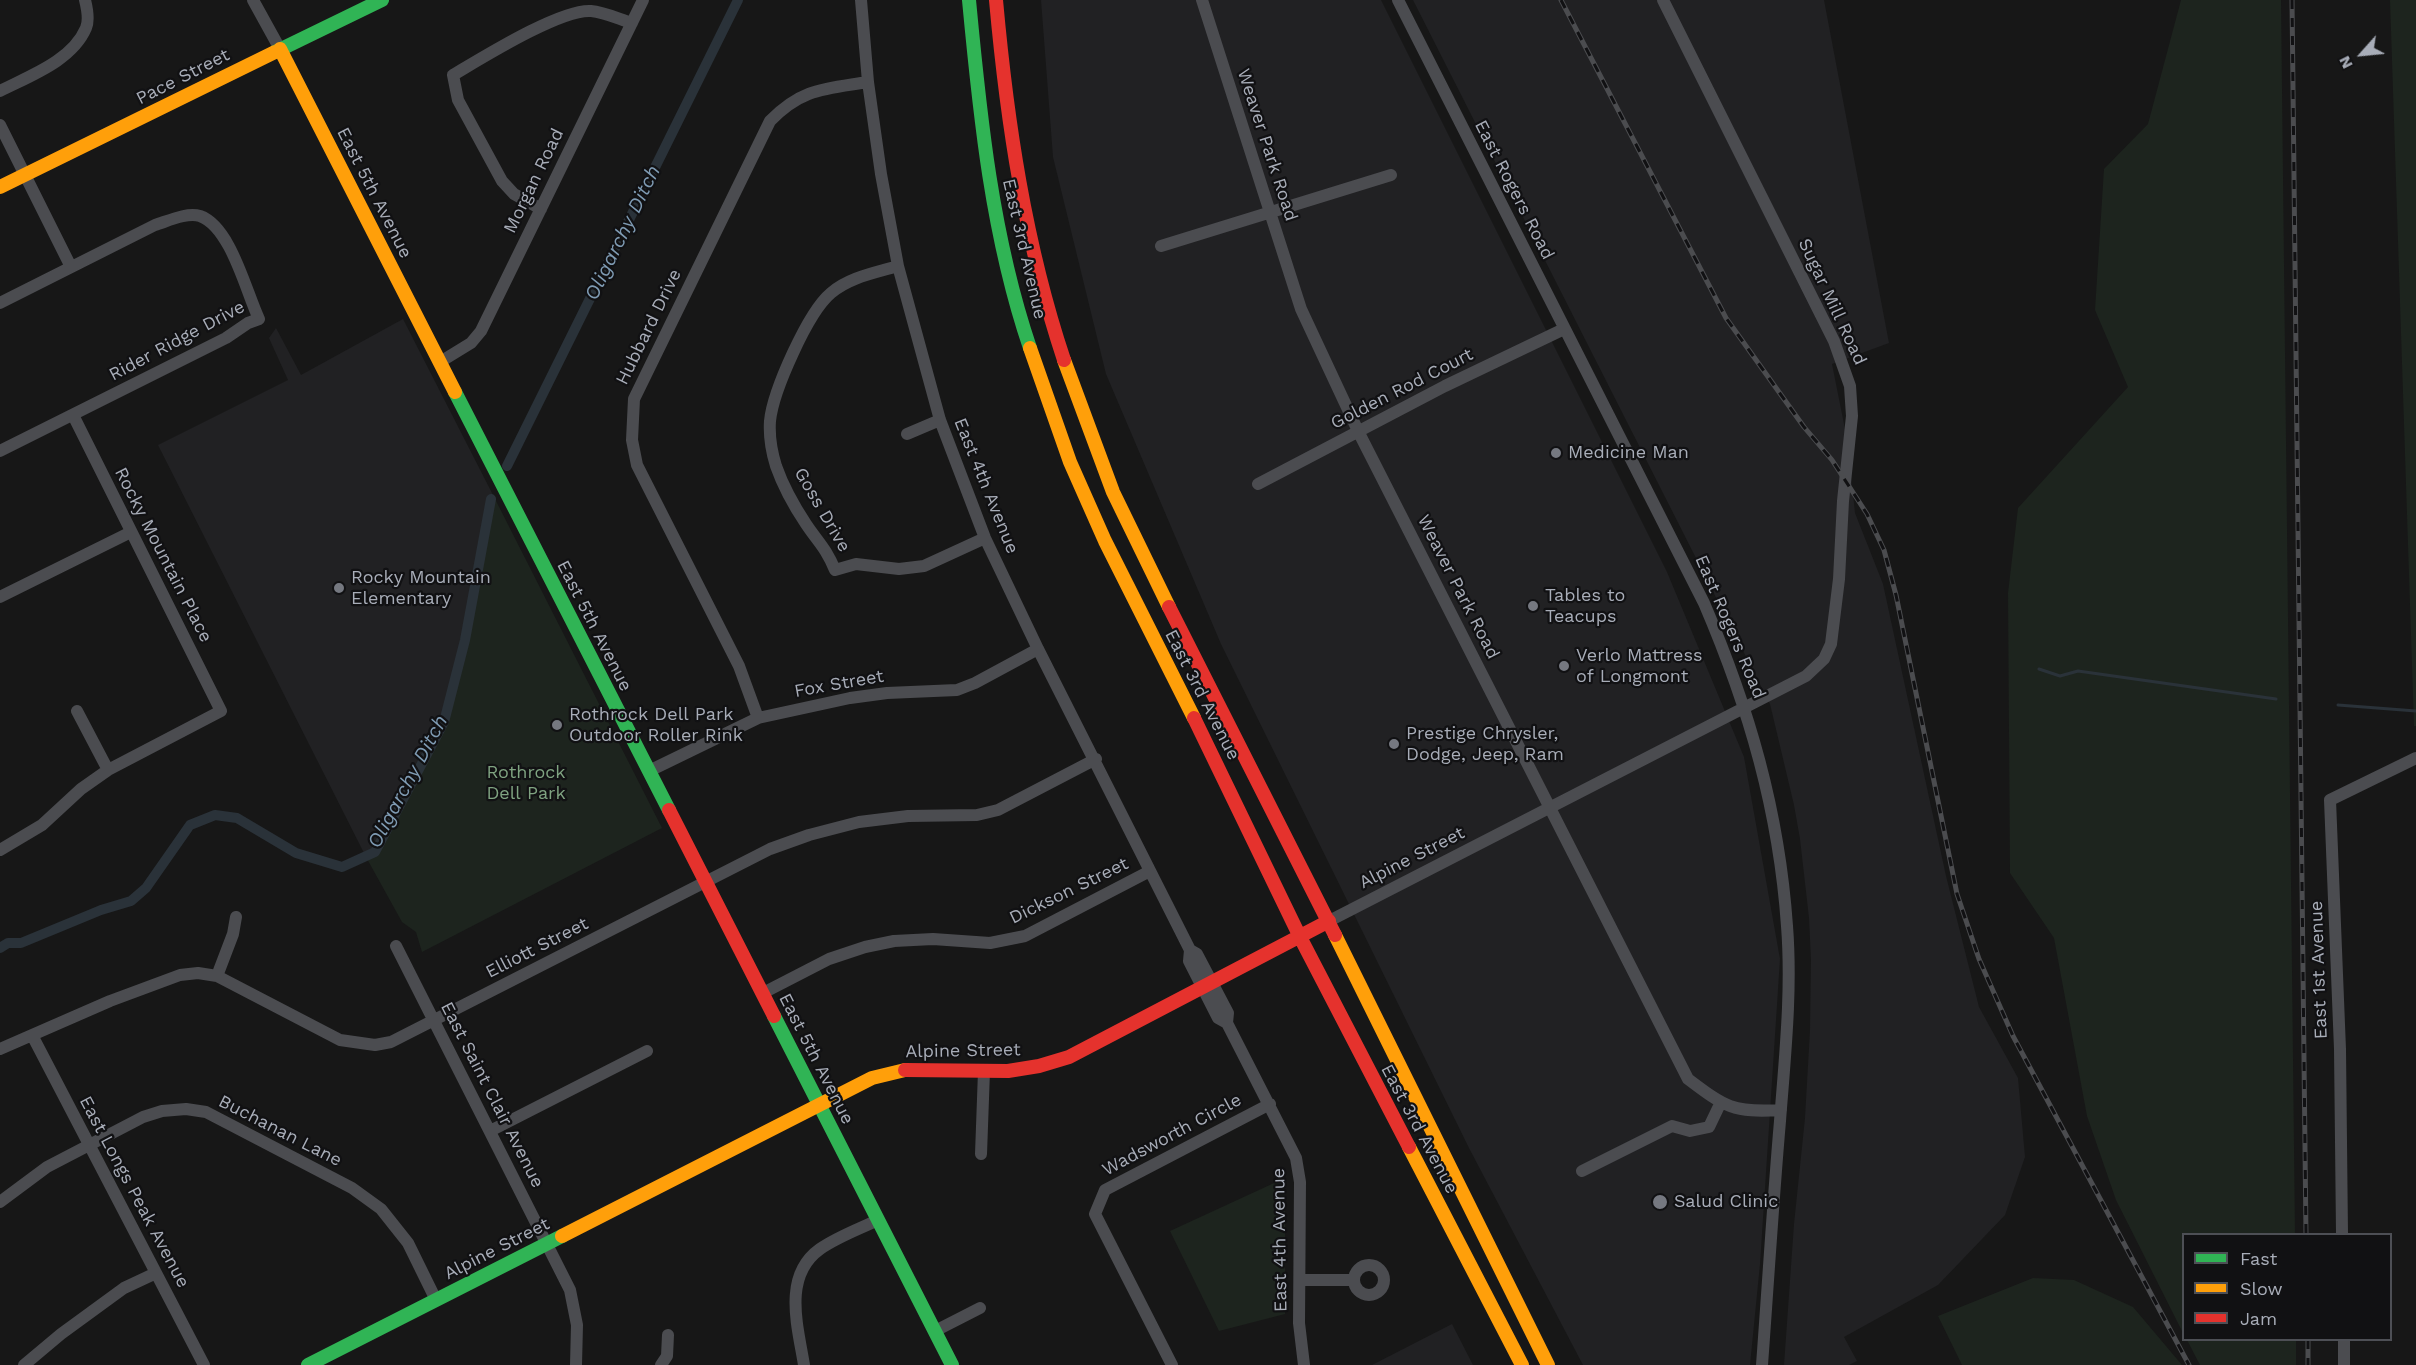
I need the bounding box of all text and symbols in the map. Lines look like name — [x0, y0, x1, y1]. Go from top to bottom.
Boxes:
north arrow — [2332, 24, 2392, 84]
street label: Pace Street — [133, 44, 233, 110]
text: N — [2334, 53, 2357, 72]
street label: Weaver Park Road — [1232, 66, 1302, 224]
street label: East Rogers Road — [1469, 117, 1559, 263]
street label: East 5th Avenue — [332, 124, 416, 262]
street label: Morgan Road — [499, 125, 569, 237]
water label: Oligarchy Ditch — [580, 162, 666, 304]
street label: East 3rd Avenue — [997, 177, 1051, 321]
street label: Sugar Mill Road — [1793, 235, 1871, 369]
street label: Hubbard Drive — [612, 266, 686, 388]
street label: Rider Ridge Drive — [105, 296, 249, 386]
street label: Golden Rod Court — [1327, 344, 1477, 434]
street label: East 4th Avenue — [949, 415, 1023, 557]
place label: Medicine Man — [1568, 442, 1689, 464]
marker: Medicine Man — [1549, 446, 1563, 460]
street label: Rocky Mountain Place — [110, 464, 216, 646]
street label: Goss Drive — [789, 464, 855, 556]
street label: Weaver Park Road — [1412, 511, 1504, 663]
street label: East Rogers Road — [1690, 552, 1770, 702]
street label: East 5th Avenue — [552, 557, 636, 695]
place label: Rocky Mountain Elementary — [351, 567, 491, 610]
marker: Rocky Mountain Elementary — [332, 581, 346, 595]
place label: Tables to Teacups — [1545, 585, 1625, 628]
marker: Tables to Teacups — [1526, 599, 1540, 613]
street label: East 3rd Avenue — [1160, 626, 1244, 764]
place label: Verlo Mattress of Longmont — [1576, 645, 1702, 688]
marker: Verlo Mattress of Longmont — [1557, 659, 1571, 673]
street label: Fox Street — [793, 666, 885, 702]
place label: Rothrock Dell Park Outdoor Roller Rink — [569, 704, 743, 746]
water label: Oligarchy Ditch — [363, 711, 453, 853]
marker: Rothrock Dell Park Outdoor Roller Rink — [550, 718, 564, 732]
place label: Prestige Chrysler, Dodge, Jeep, Ram — [1406, 723, 1564, 766]
marker: Prestige Chrysler, Dodge, Jeep, Ram — [1387, 737, 1401, 751]
park label: Rothrock Dell Park — [486, 762, 566, 804]
street label: Alpine Street — [1356, 822, 1468, 894]
street label: Dickson Street — [1006, 853, 1132, 929]
street label: East 1st Avenue — [2306, 900, 2332, 1040]
street label: Elliott Street — [482, 913, 592, 983]
street label: East 5th Avenue — [774, 990, 858, 1128]
street label: East Saint Clair Avenue — [436, 998, 548, 1192]
street label: Alpine Street — [905, 1039, 1021, 1063]
street label: East 3rd Avenue — [1376, 1061, 1462, 1197]
street label: Wadsworth Circle — [1099, 1089, 1245, 1181]
street label: Buchanan Lane — [215, 1091, 345, 1171]
street label: East Longs Peak Avenue — [74, 1093, 194, 1291]
street label: East 4th Avenue — [1268, 1168, 1292, 1312]
place label: Salud Clinic — [1674, 1191, 1778, 1213]
marker: Salud Clinic — [1651, 1193, 1669, 1211]
street label: Alpine Street — [441, 1213, 553, 1285]
legend — [2182, 1233, 2392, 1341]
text: Fast — [2240, 1248, 2277, 1269]
text: Slow — [2240, 1278, 2283, 1299]
text: Jam — [2240, 1308, 2277, 1329]

